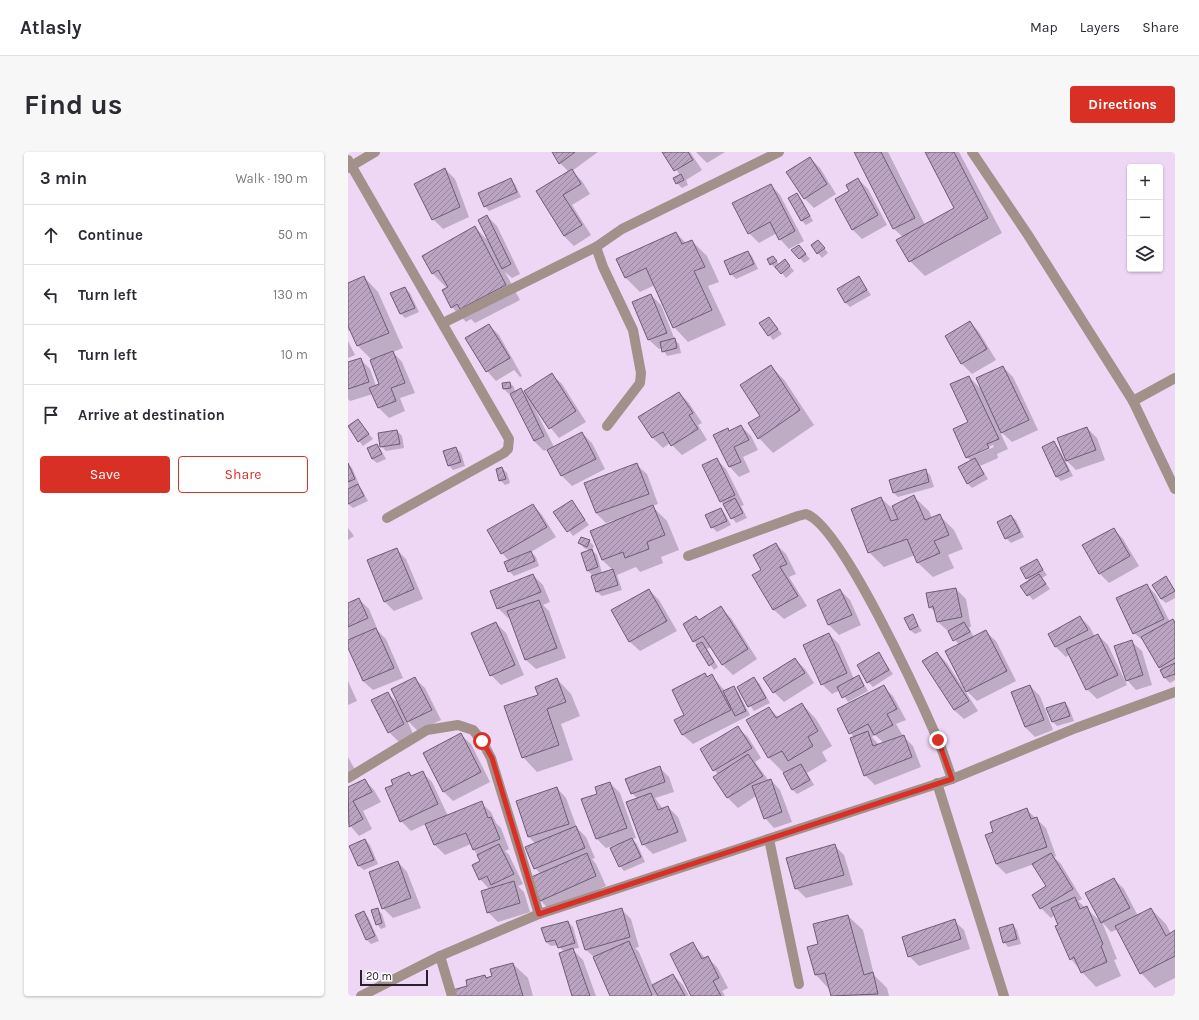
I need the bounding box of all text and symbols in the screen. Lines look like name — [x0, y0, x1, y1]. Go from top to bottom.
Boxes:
text: Atlasly — [20, 17, 82, 39]
text: Map — [1030, 19, 1058, 36]
text: Layers — [1080, 19, 1120, 36]
text: Share — [1142, 19, 1179, 36]
button: Directions — [1070, 86, 1175, 123]
text: Find us — [24, 88, 123, 121]
map controls — [1127, 164, 1163, 272]
button: + — [1127, 164, 1163, 200]
text: 3 min — [40, 168, 87, 188]
text: Walk · 190 m — [235, 171, 308, 186]
button: − — [1127, 200, 1163, 236]
icon: ahead — [40, 224, 62, 246]
text: Continue — [78, 226, 143, 244]
text: 50 m — [278, 227, 308, 242]
button: layers — [1127, 236, 1163, 272]
icon: left — [40, 284, 62, 306]
text: Turn left — [78, 286, 137, 304]
text: 130 m — [273, 287, 308, 302]
icon: left — [40, 344, 62, 366]
text: Turn left — [78, 346, 137, 364]
text: 10 m — [281, 347, 308, 362]
icon: arrive — [40, 404, 62, 426]
text: Arrive at destination — [78, 406, 225, 424]
button: Save — [40, 456, 170, 493]
button: Share — [178, 456, 308, 493]
route end — [929, 731, 947, 749]
route start — [473, 732, 491, 750]
scale bar — [360, 968, 428, 987]
text: 20 m — [366, 970, 392, 983]

